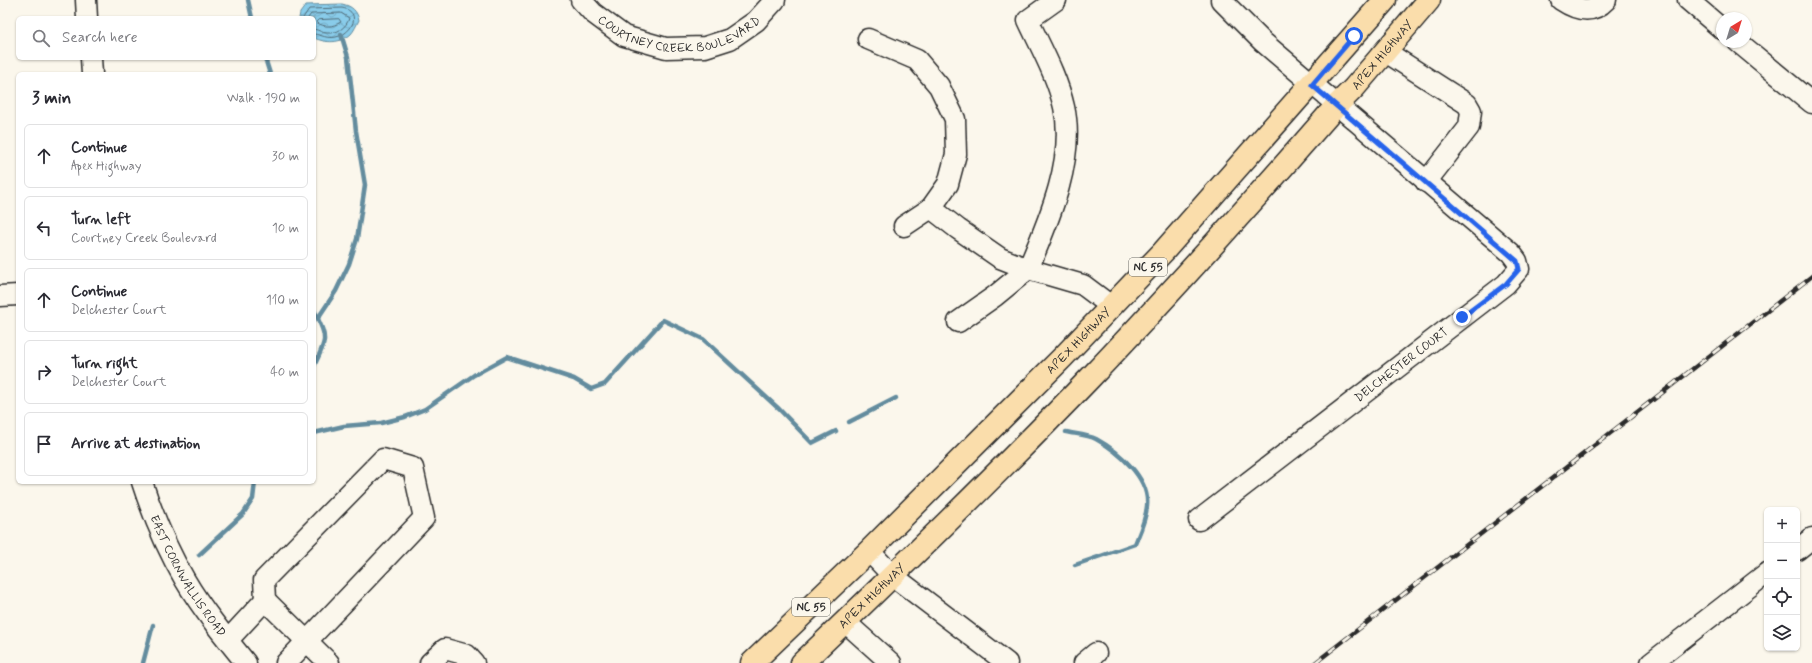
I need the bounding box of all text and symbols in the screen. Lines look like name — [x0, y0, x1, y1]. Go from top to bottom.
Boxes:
street label: COURTNEY CREEK BOULEVARD — [592, 8, 764, 22]
text: COURTNEY CREEK BOULEVARD — [594, 12, 764, 57]
north arrow — [1716, 12, 1752, 48]
search box — [16, 16, 316, 60]
street label: APEX HIGHWAY — [1349, 17, 1418, 94]
icon: search — [30, 27, 52, 49]
route start — [1345, 27, 1363, 45]
text: Search here — [62, 28, 138, 48]
text: 3 min — [32, 87, 71, 109]
text: Walk · 190 m — [227, 90, 300, 107]
text: Continue — [71, 138, 127, 158]
icon: ahead — [33, 145, 55, 167]
text: 30 m — [272, 148, 299, 165]
text: Apex Highway — [71, 158, 141, 175]
text: Turn left — [71, 210, 131, 230]
icon: left — [33, 217, 55, 239]
text: 10 m — [272, 220, 299, 237]
text: Courtney Creek Boulevard — [71, 230, 217, 247]
road number: NC 55 — [1129, 258, 1167, 276]
text: Continue — [71, 282, 127, 302]
icon: ahead — [33, 289, 55, 311]
text: 110 m — [266, 292, 299, 309]
text: Delchester Court — [71, 302, 167, 319]
street label: APEX HIGHWAY — [1043, 304, 1115, 378]
route end — [1453, 308, 1471, 326]
street label: DELCHESTER COURT — [1352, 324, 1452, 406]
text: Turn right — [71, 354, 138, 374]
icon: right — [33, 361, 55, 383]
text: 40 m — [270, 364, 299, 381]
text: Delchester Court — [71, 374, 167, 391]
icon: arrive — [33, 433, 55, 455]
text: Arrive at destination — [71, 434, 200, 454]
map controls — [1764, 507, 1800, 651]
button: + — [1764, 507, 1800, 543]
street label: EAST CORNWALLIS ROAD — [146, 513, 229, 641]
button: − — [1764, 543, 1800, 579]
street label: APEX HIGHWAY — [836, 560, 910, 633]
button: locate — [1764, 579, 1800, 615]
road number: NC 55 — [792, 598, 830, 616]
button: layers — [1764, 615, 1800, 651]

